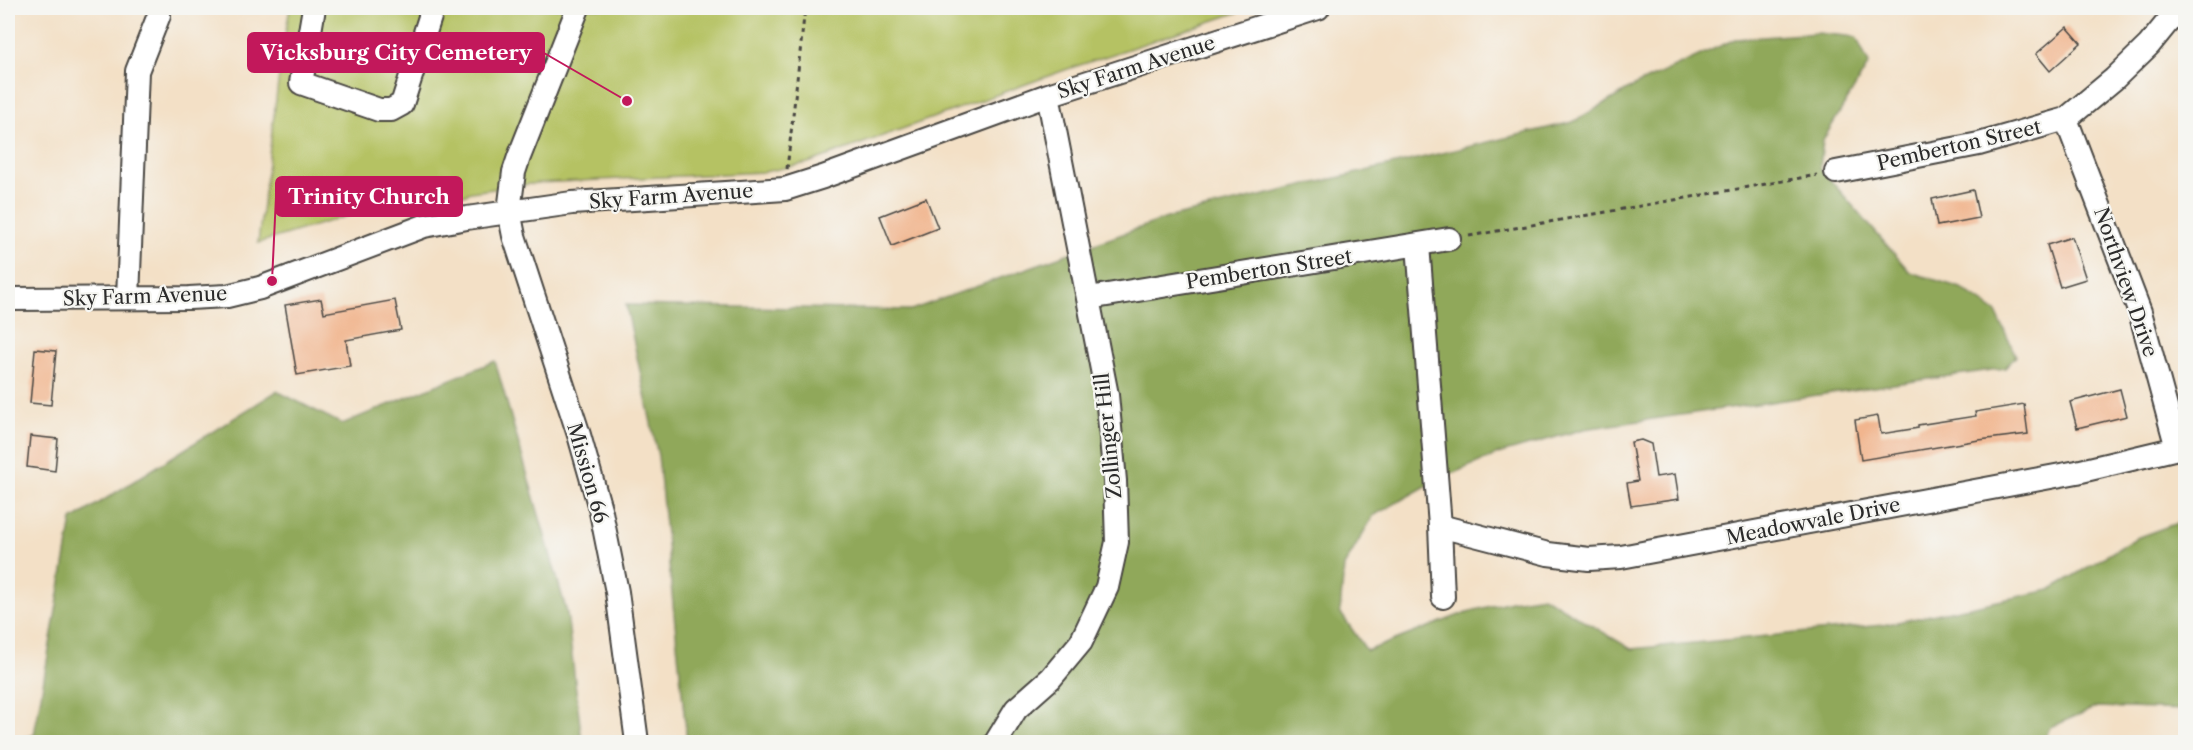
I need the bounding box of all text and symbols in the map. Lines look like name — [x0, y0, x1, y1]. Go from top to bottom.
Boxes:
street label: Sky Farm Avenue — [1054, 30, 1218, 104]
callout: Vicksburg City Cemetery — [248, 33, 544, 72]
text: Vicksburg City Cemetery — [259, 40, 533, 65]
street label: Pemberton Street — [1874, 114, 2044, 176]
callout: Trinity Church — [276, 177, 462, 216]
street label: Sky Farm Avenue — [588, 178, 754, 214]
text: Trinity Church — [288, 184, 451, 209]
street label: Northview Drive — [2089, 204, 2163, 360]
street label: Pemberton Street — [1184, 244, 1354, 294]
street label: Sky Farm Avenue — [62, 281, 228, 311]
street label: Zollinger Hill — [1089, 372, 1127, 500]
street label: Mission 66 — [562, 420, 614, 526]
street label: Meadowvale Drive — [1724, 492, 1902, 550]

